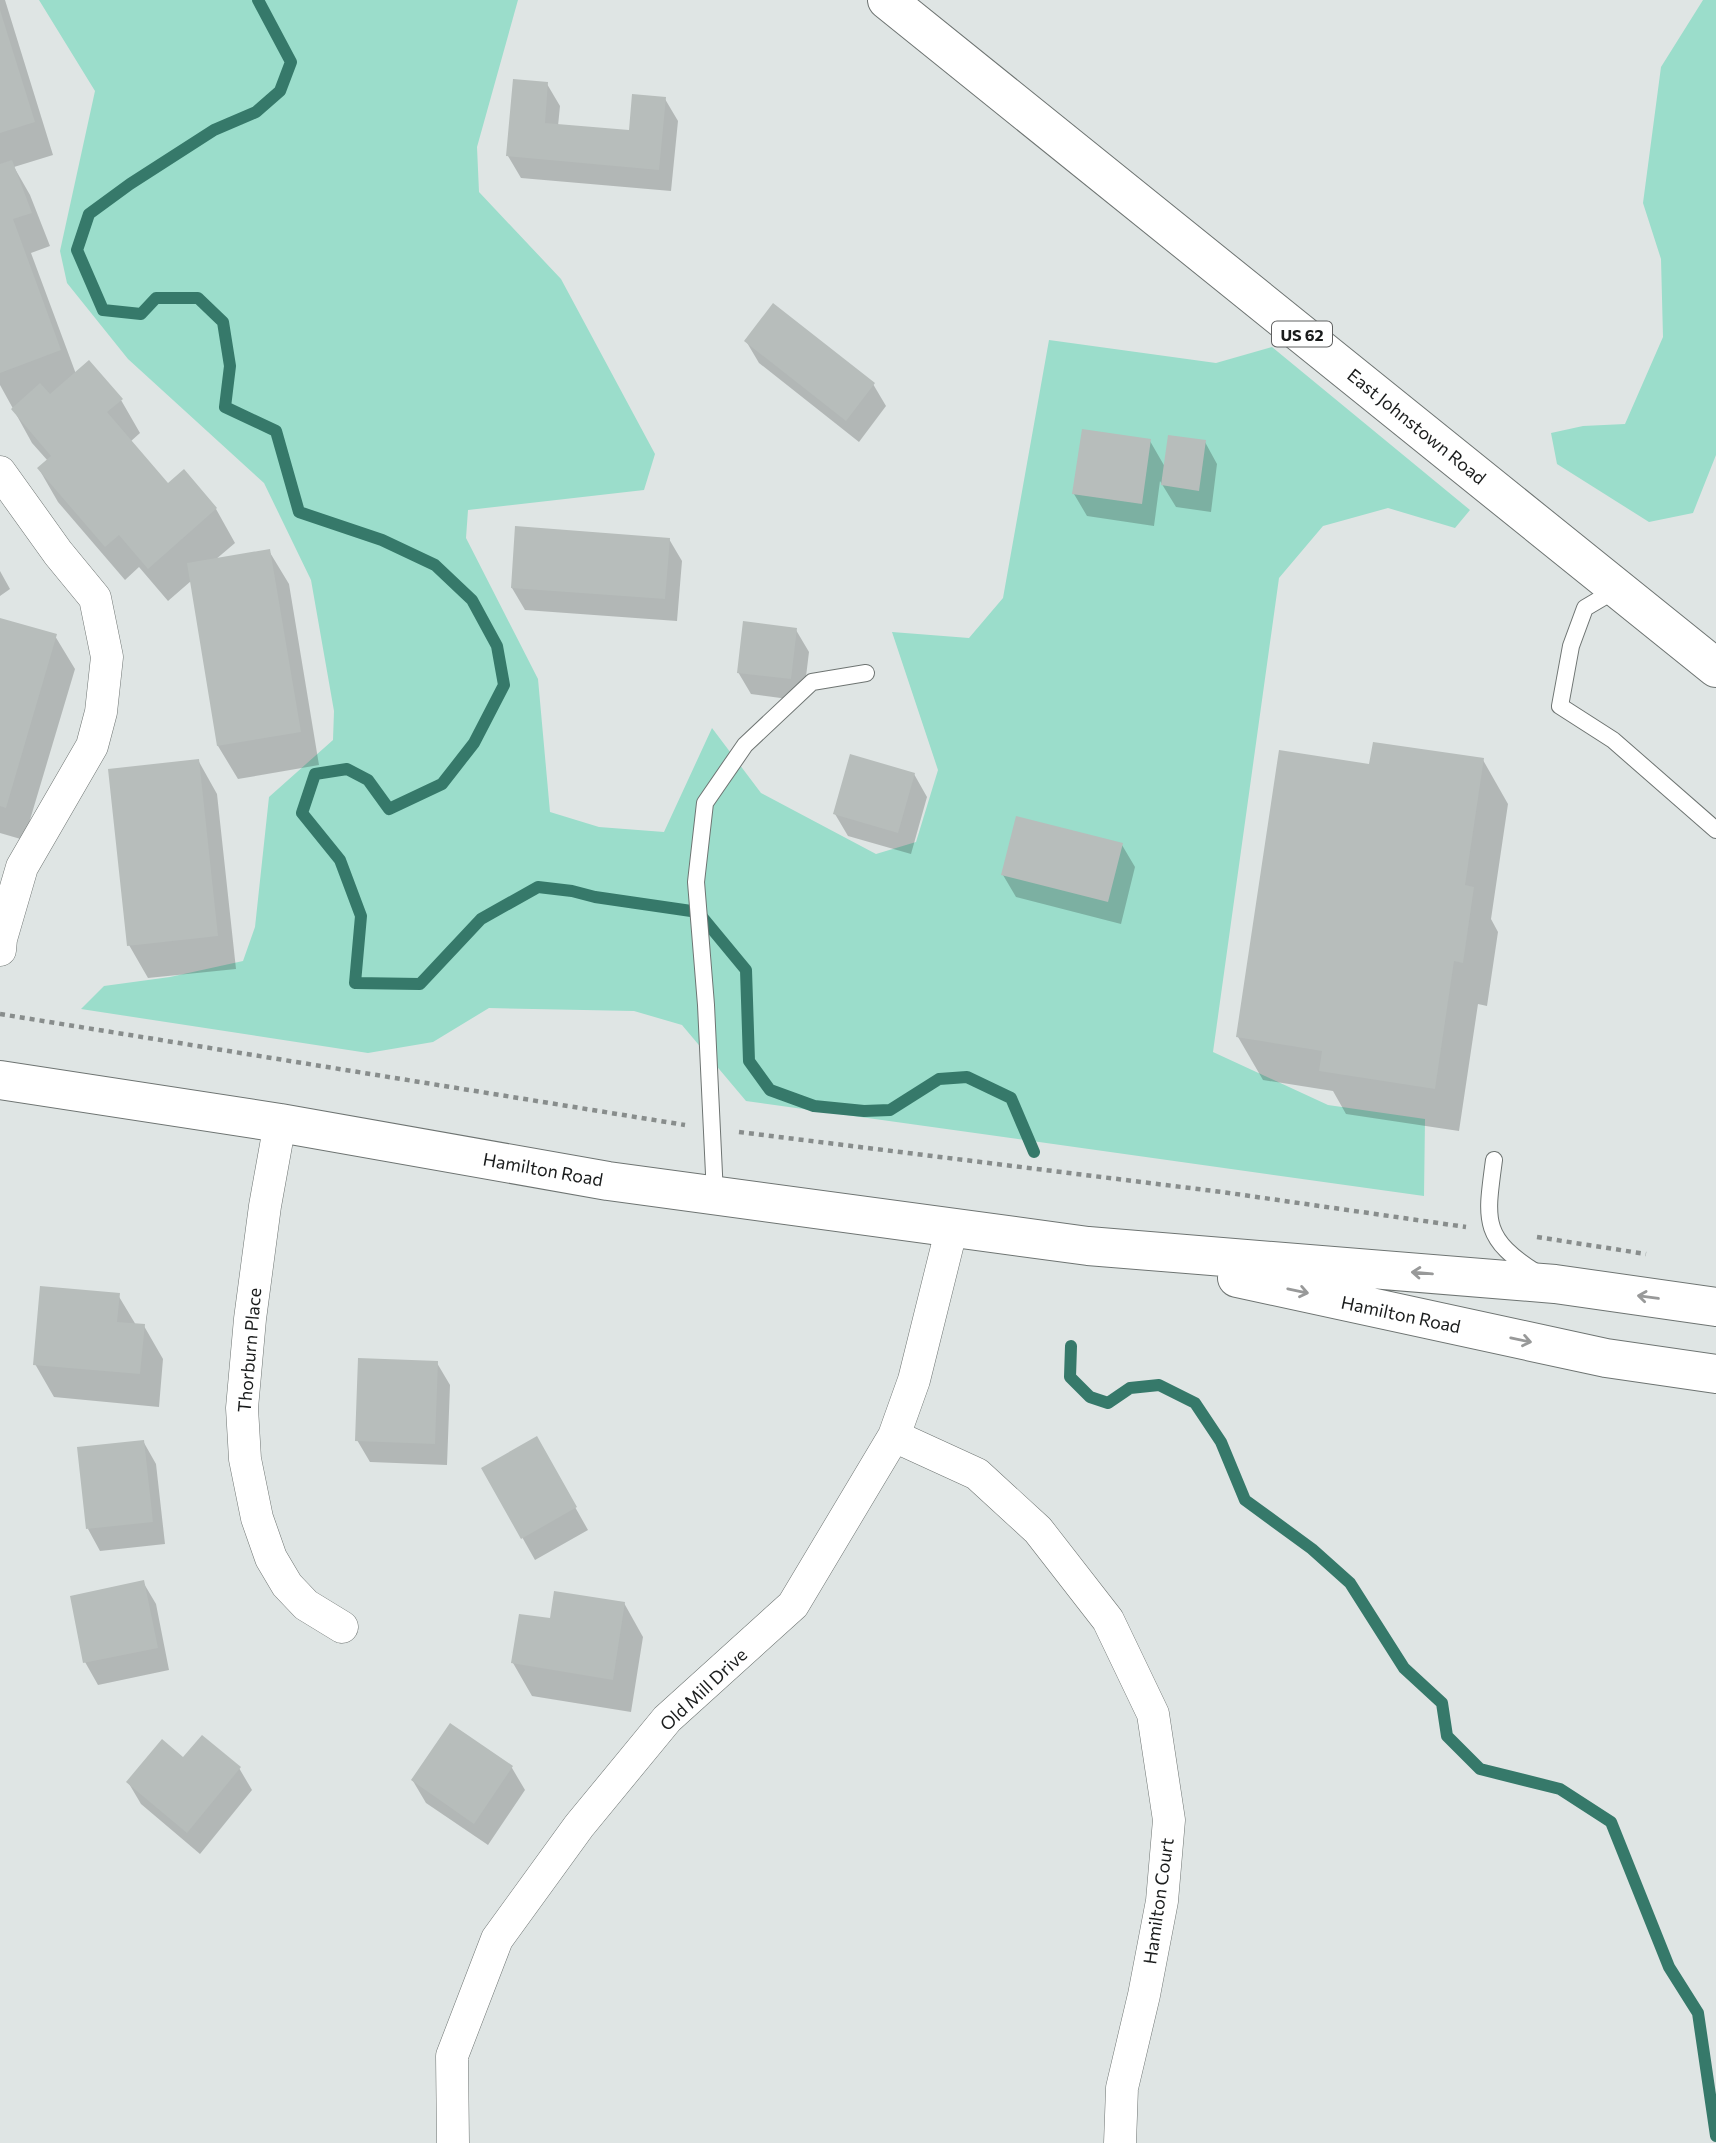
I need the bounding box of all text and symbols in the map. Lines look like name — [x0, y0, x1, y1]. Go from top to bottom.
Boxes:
road number: US 62 — [1272, 322, 1332, 346]
street label: East Johnstown Road — [1343, 363, 1491, 489]
street label: Hamilton Road — [481, 1148, 605, 1190]
one-way arrow — [1411, 1266, 1434, 1279]
one-way arrow — [1286, 1285, 1309, 1299]
street label: Thorburn Place — [233, 1287, 265, 1413]
street label: Hamilton Road — [1339, 1291, 1463, 1337]
one-way arrow — [1638, 1291, 1660, 1304]
one-way arrow — [1509, 1333, 1532, 1347]
street label: Old Mill Drive — [655, 1643, 751, 1735]
street label: Hamilton Court — [1138, 1836, 1178, 1966]

